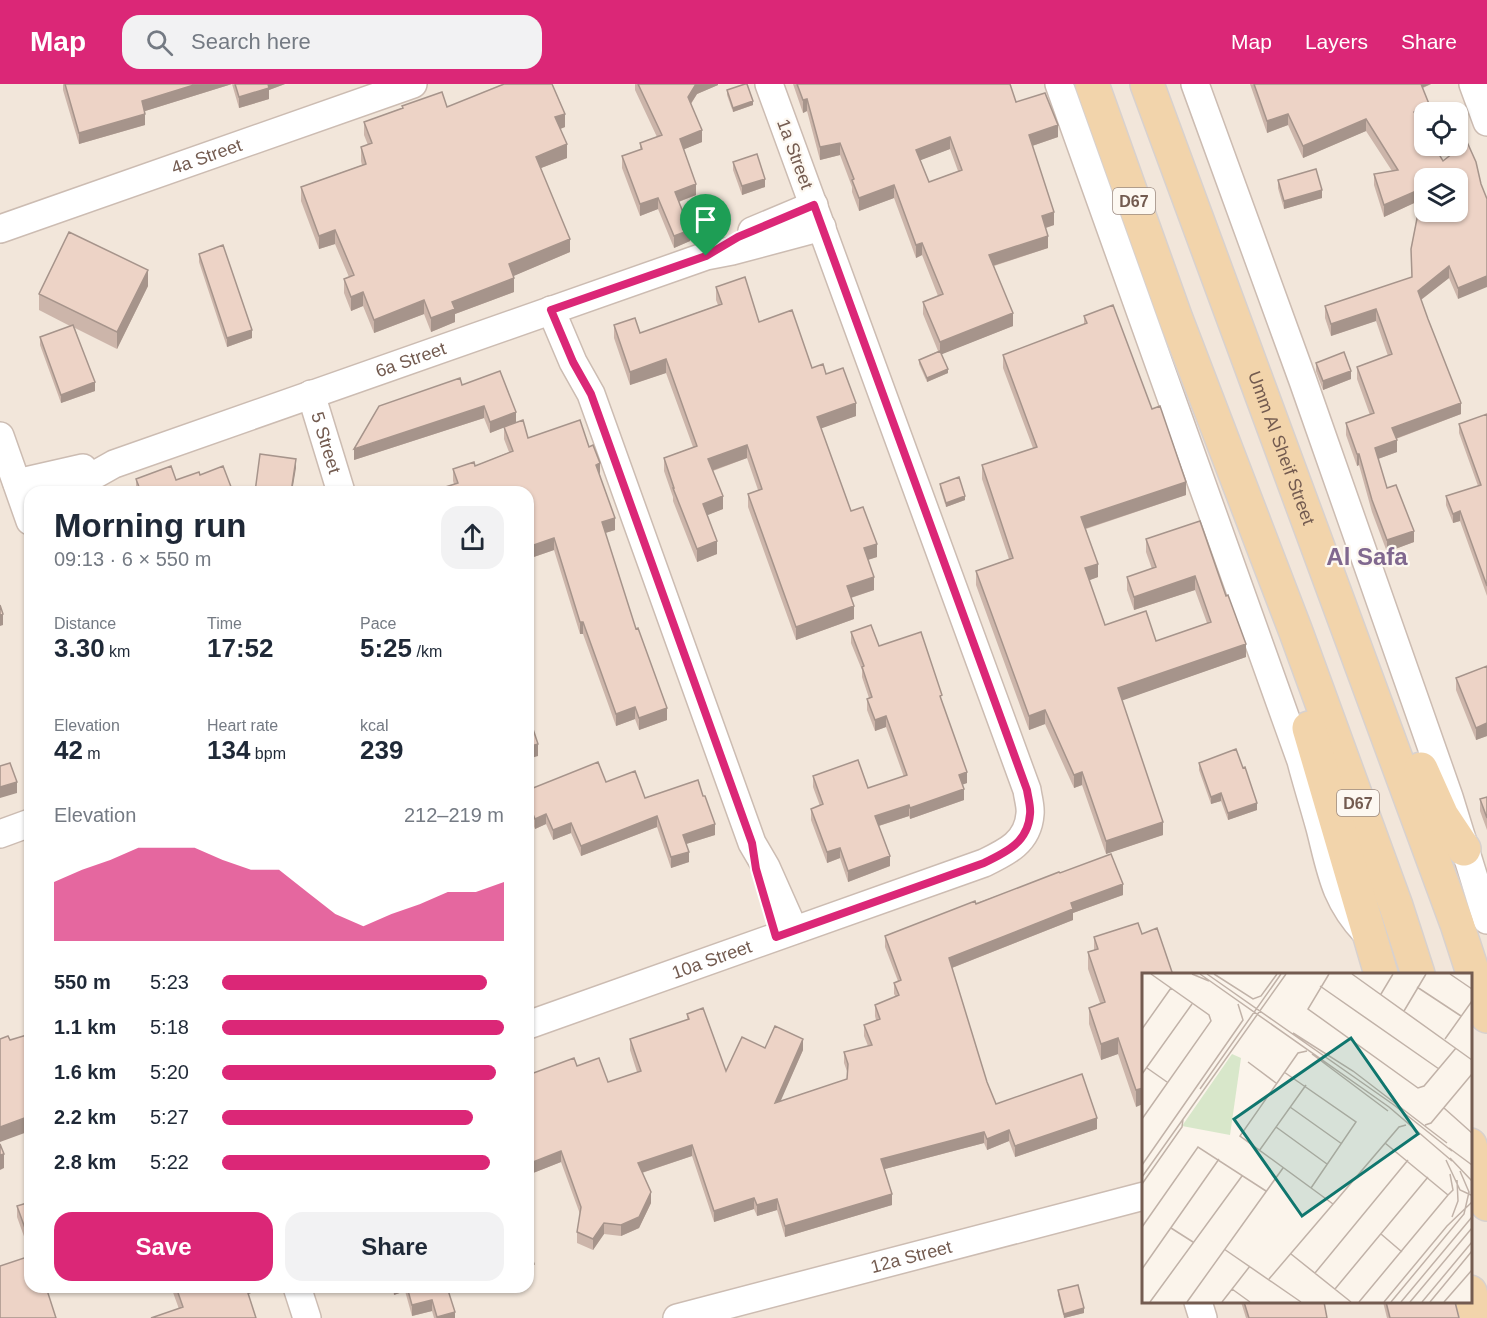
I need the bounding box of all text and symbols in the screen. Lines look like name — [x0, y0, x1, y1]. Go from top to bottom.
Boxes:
search box — [122, 15, 542, 69]
text: Map — [30, 26, 86, 57]
icon: search — [143, 26, 176, 59]
text: Search here — [191, 29, 311, 54]
text: Map — [1231, 30, 1272, 53]
text: Layers — [1305, 30, 1368, 53]
text: Share — [1401, 30, 1457, 53]
map controls — [1414, 102, 1468, 222]
button: locate — [1414, 102, 1468, 156]
street label: 1a Street — [773, 116, 817, 192]
street label: 4a Street — [169, 135, 244, 178]
button: layers — [1414, 168, 1468, 222]
road number: D67 — [1113, 188, 1155, 214]
pin — [680, 194, 731, 256]
icon: arrive — [689, 203, 722, 236]
street label: 6a Street — [373, 338, 448, 381]
street label: Umm Al Sheif Street — [1244, 368, 1319, 528]
street label: 5 Street — [307, 410, 345, 476]
button: share — [441, 506, 504, 569]
text: Morning run — [54, 507, 246, 544]
district label: Al Safa — [1326, 543, 1408, 570]
text: 09:13 · 6 × 550 m — [54, 548, 211, 570]
text: Distance — [54, 615, 116, 632]
text: Time — [207, 615, 242, 632]
text: Pace — [360, 615, 396, 632]
text: 3.30 — [54, 633, 105, 663]
text: 17:52 — [207, 633, 274, 663]
text: 5:25 — [360, 633, 412, 663]
text: km — [105, 643, 130, 660]
text: /km — [412, 643, 442, 660]
text: Elevation — [54, 717, 120, 734]
text: Heart rate — [207, 717, 278, 734]
text: kcal — [360, 717, 388, 734]
text: 42 — [54, 735, 83, 765]
text: 134 — [207, 735, 250, 765]
text: 239 — [360, 735, 403, 765]
text: m — [83, 745, 101, 762]
text: bpm — [250, 745, 286, 762]
road number: D67 — [1337, 790, 1379, 816]
text: Elevation — [54, 804, 136, 826]
text: 212–219 m — [404, 804, 504, 826]
street label: 10a Street — [669, 936, 754, 983]
text: 550 m — [54, 971, 111, 993]
text: 5:23 — [150, 971, 189, 993]
inset map — [1142, 973, 1472, 1303]
text: 1.1 km — [54, 1016, 116, 1038]
text: 5:18 — [150, 1016, 189, 1038]
text: 1.6 km — [54, 1061, 116, 1083]
text: 5:20 — [150, 1061, 189, 1083]
text: 2.2 km — [54, 1106, 116, 1128]
text: 5:27 — [150, 1106, 189, 1128]
text: 2.8 km — [54, 1151, 116, 1173]
text: 5:22 — [150, 1151, 189, 1173]
button: Save — [54, 1212, 273, 1281]
button: Share — [285, 1212, 504, 1281]
street label: 12a Street — [868, 1237, 954, 1277]

